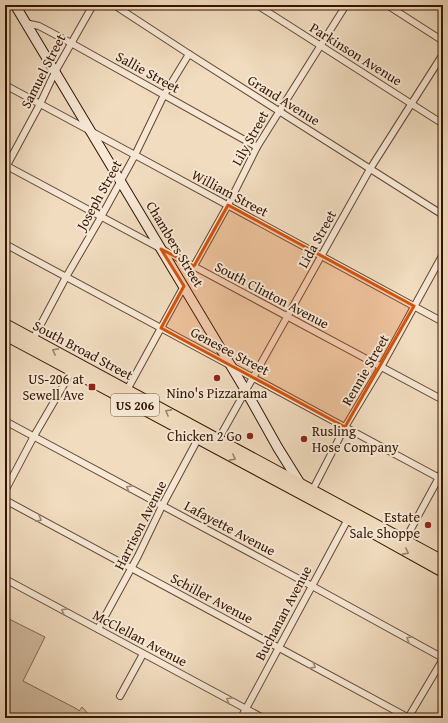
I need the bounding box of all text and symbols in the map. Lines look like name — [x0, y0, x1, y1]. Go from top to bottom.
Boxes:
street label: Parkinson Avenue — [306, 18, 406, 91]
street label: Samuel Street — [16, 30, 70, 112]
street label: Sallie Street — [112, 46, 184, 98]
street label: Grand Avenue — [244, 70, 324, 130]
street label: Lily Street — [227, 107, 273, 169]
street label: Joseph Street — [70, 156, 127, 236]
street label: William Street — [188, 164, 272, 222]
street label: Chambers Street — [141, 197, 209, 291]
street label: Lida Street — [293, 206, 341, 272]
street label: South Clinton Avenue — [211, 256, 333, 334]
street label: South Broad Street — [29, 315, 137, 385]
street label: Genesee Street — [187, 322, 273, 380]
street label: Rennie Street — [336, 331, 394, 409]
one-way arrow — [51, 348, 59, 355]
place label: US-206 at Sewell Ave — [22, 369, 84, 405]
marker: Nino's Pizzarama — [212, 373, 222, 383]
marker: US-206 at Sewell Ave — [87, 382, 97, 392]
place label: Nino's Pizzarama — [167, 383, 268, 403]
road number: US 206 — [111, 394, 159, 416]
one-way arrow — [165, 410, 172, 417]
place label: Rusling Hose Company — [312, 421, 399, 457]
place label: Chicken 2 Go — [167, 426, 242, 446]
marker: Chicken 2 Go — [245, 431, 255, 441]
marker: Rusling Hose Company — [299, 434, 309, 444]
one-way arrow — [229, 453, 236, 460]
street label: Harrison Avenue — [109, 476, 171, 573]
one-way arrow — [126, 485, 133, 492]
street label: Lafayette Avenue — [181, 496, 279, 561]
place label: Estate Sale Shoppe — [349, 507, 420, 543]
one-way arrow — [35, 514, 42, 521]
marker: Estate Sale Shoppe — [423, 520, 433, 530]
one-way arrow — [402, 547, 409, 555]
street label: Buchanan Avenue — [250, 562, 317, 664]
street label: Schiller Avenue — [167, 568, 257, 628]
street label: McClellan Avenue — [89, 605, 191, 671]
one-way arrow — [61, 608, 68, 615]
one-way arrow — [406, 636, 413, 644]
one-way arrow — [309, 661, 316, 669]
one-way arrow — [226, 697, 233, 704]

